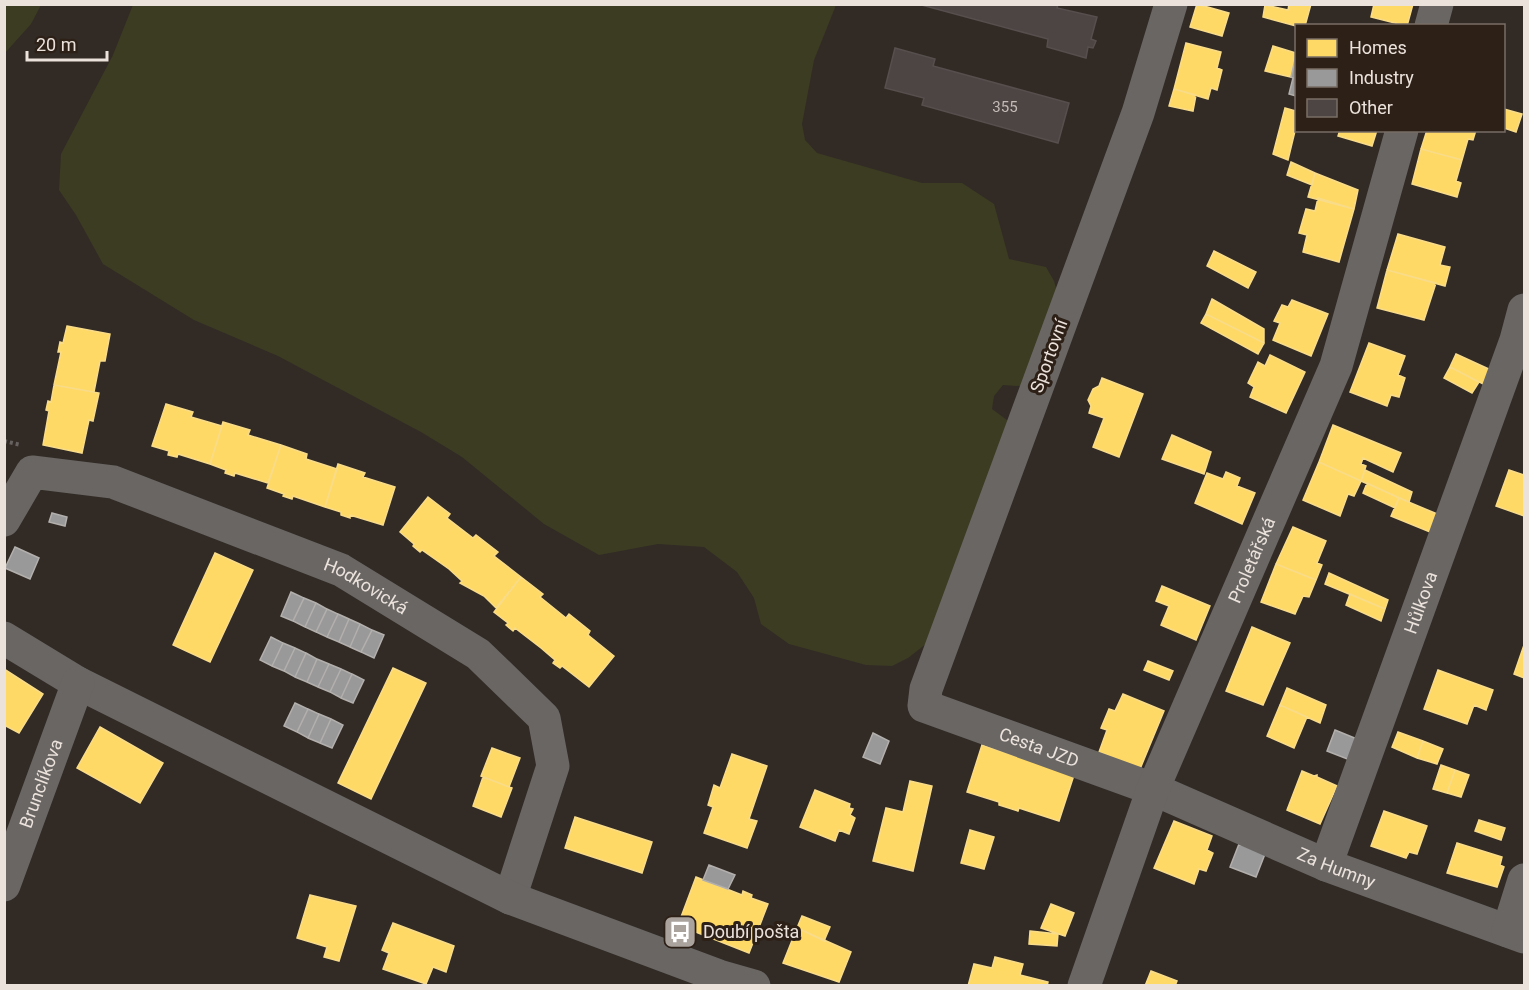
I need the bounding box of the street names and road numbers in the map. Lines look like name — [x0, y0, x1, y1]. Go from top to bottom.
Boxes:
street label: Sportovní — [1026, 316, 1072, 395]
street label: Proletářská — [1224, 514, 1279, 606]
street label: Hodkovická — [321, 553, 412, 618]
street label: Hůlkova — [1400, 568, 1441, 637]
street label: Cesta JZD — [996, 723, 1082, 771]
street label: Brunclíkova — [15, 736, 67, 831]
street label: Za Humny — [1294, 843, 1379, 892]

